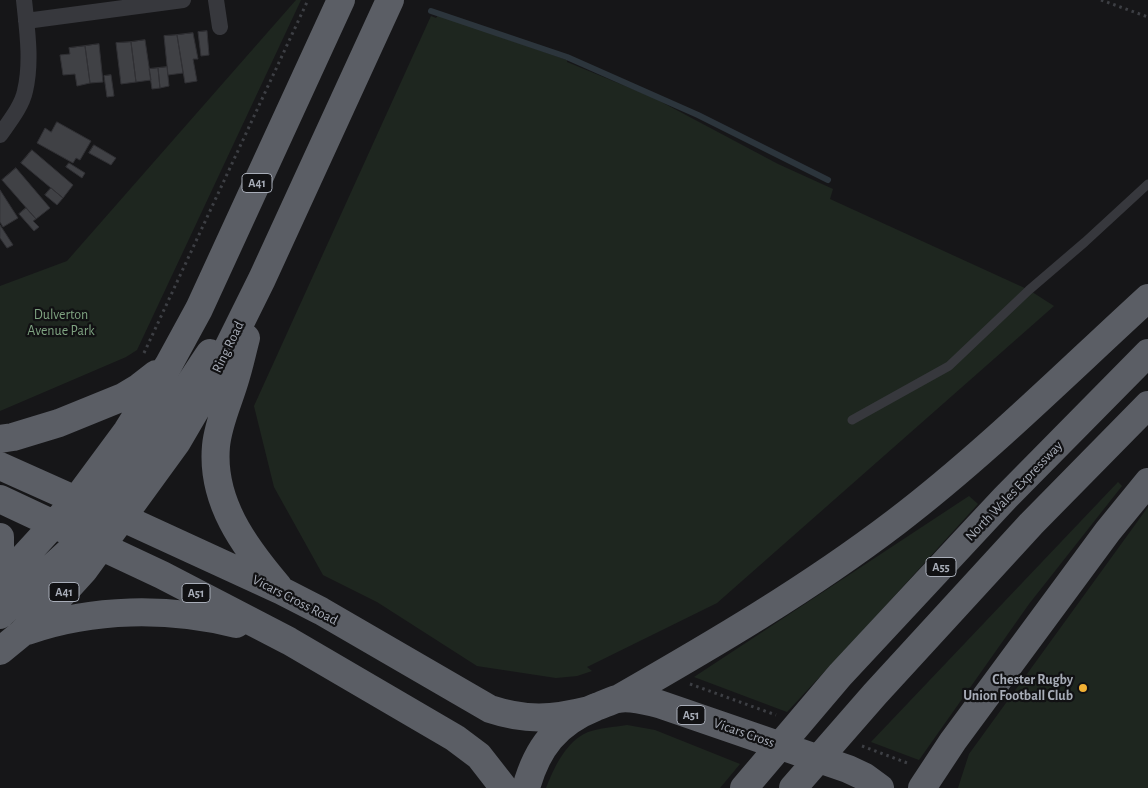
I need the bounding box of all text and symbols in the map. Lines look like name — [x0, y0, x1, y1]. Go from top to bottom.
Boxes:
road number: A41 — [242, 174, 272, 192]
park label: Dulverton Avenue Park — [27, 307, 95, 340]
street label: Ring Road — [208, 318, 248, 376]
street label: North Wales Expressway — [962, 437, 1066, 545]
road number: A55 — [926, 558, 956, 576]
street label: Vicars Cross Road — [249, 571, 341, 629]
road number: A41 — [49, 582, 79, 602]
road number: A51 — [182, 584, 210, 602]
place label: Chester Rugby Union Football Club — [963, 672, 1073, 704]
marker: Chester Rugby Union Football Club — [1077, 682, 1089, 694]
road number: A51 — [677, 706, 705, 724]
street label: Vicars Cross — [711, 715, 777, 751]

